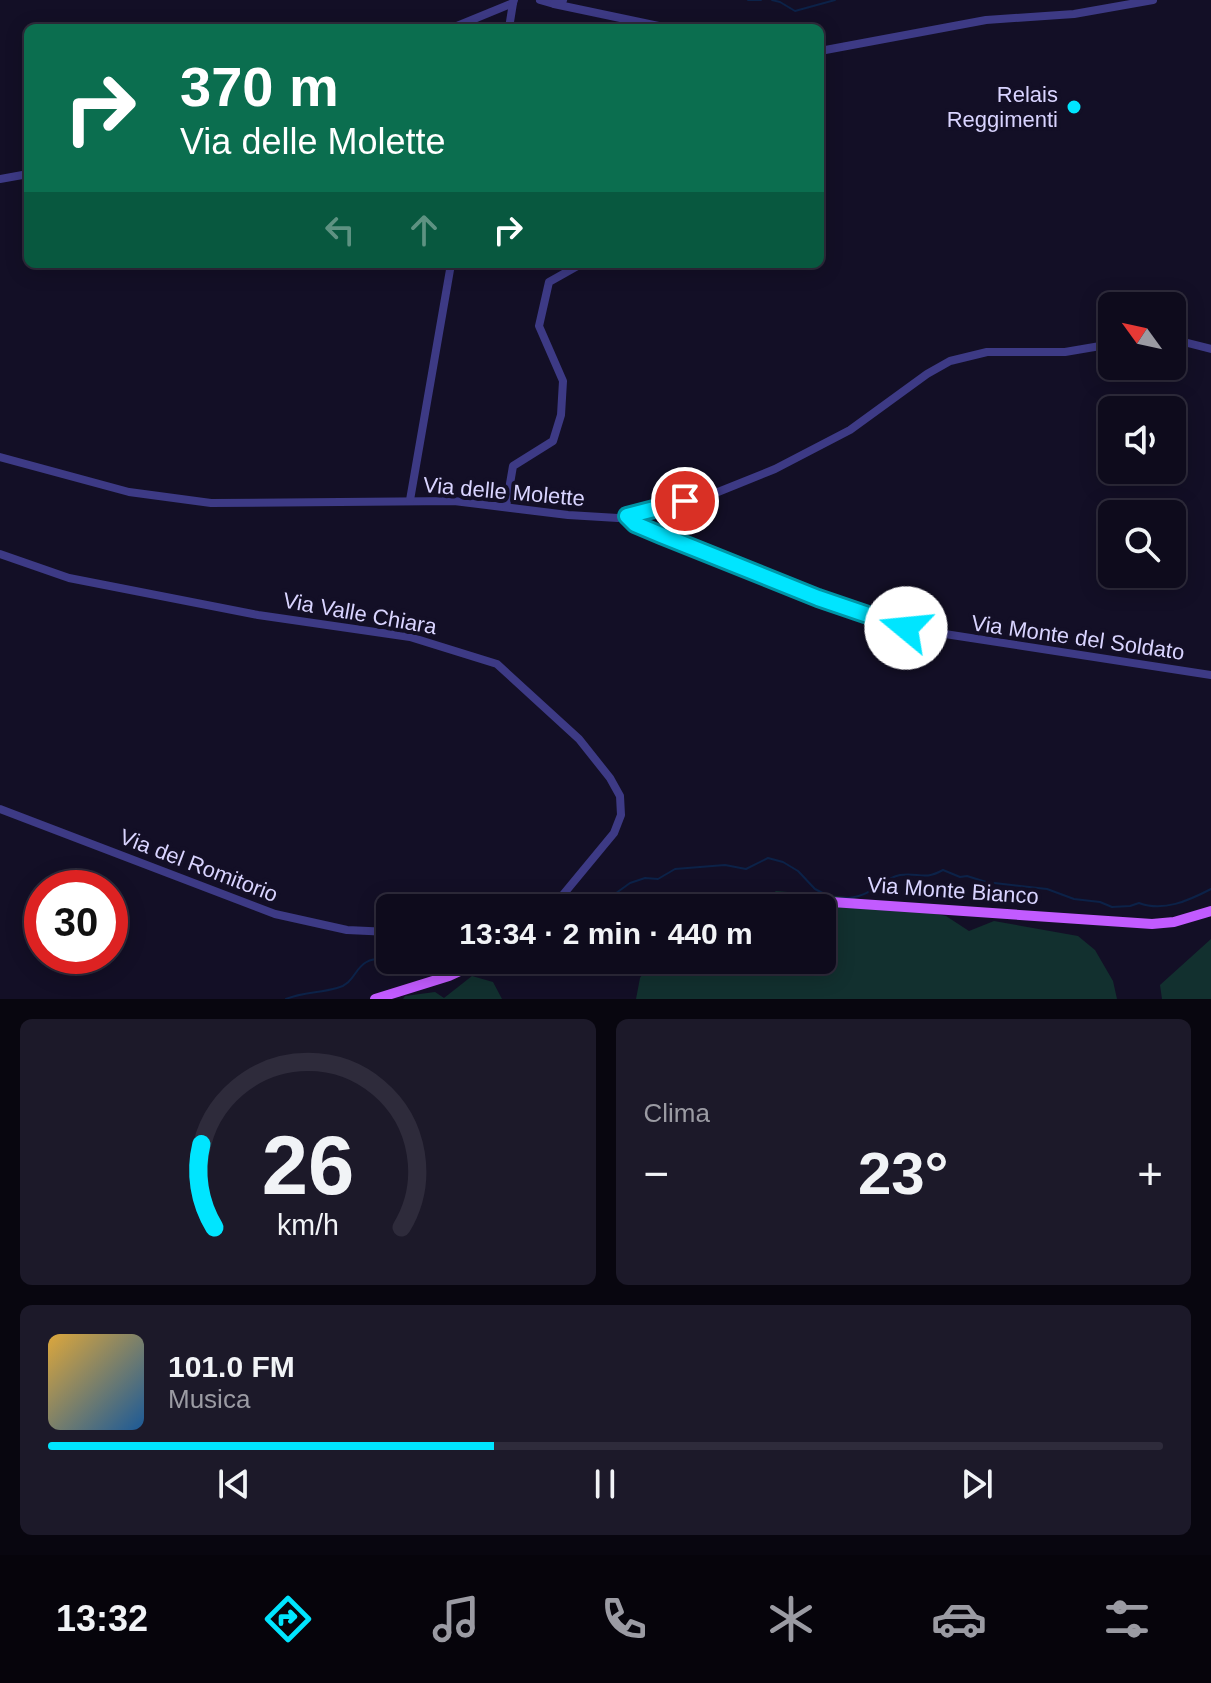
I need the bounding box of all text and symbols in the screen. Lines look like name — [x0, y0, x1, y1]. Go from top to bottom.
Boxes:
text: 370 m — [180, 55, 339, 118]
icon: right — [48, 56, 152, 160]
place label: Relais Reggimenti — [947, 82, 1058, 132]
marker: Relais Reggimenti — [1065, 98, 1083, 116]
text: Via delle Molette — [180, 121, 446, 162]
icon: left — [318, 208, 362, 252]
icon: ahead — [402, 208, 446, 252]
icon: right — [486, 208, 530, 252]
north arrow — [1098, 292, 1186, 380]
map controls — [1098, 292, 1186, 588]
button: sound — [1098, 396, 1186, 484]
pin — [651, 467, 719, 535]
street label: Via delle Molette — [422, 472, 586, 511]
icon: arrive — [663, 479, 707, 523]
button: search — [1098, 500, 1186, 588]
position arrow — [864, 586, 948, 670]
street label: Via Valle Chiara — [281, 588, 440, 639]
street label: Via Monte del Soldato — [970, 610, 1186, 665]
street label: Via del Romitorio — [116, 824, 281, 907]
speed limit sign: 30 — [24, 870, 128, 974]
street label: Via Monte Bianco — [866, 872, 1040, 909]
text: 13:34 · 2 min · 440 m — [459, 917, 753, 950]
text: Clima — [644, 1098, 710, 1128]
text: 26 — [261, 1119, 354, 1212]
text: 23° — [858, 1140, 949, 1207]
text: − — [644, 1149, 669, 1198]
text: + — [1137, 1149, 1163, 1198]
text: km/h — [277, 1209, 339, 1241]
text: 101.0 FM — [168, 1350, 295, 1383]
text: Musica — [168, 1384, 250, 1414]
icon: previous — [212, 1462, 256, 1506]
icon: pause — [583, 1462, 627, 1506]
icon: next — [955, 1462, 999, 1506]
icon: directions — [260, 1591, 316, 1647]
icon: music — [428, 1591, 484, 1647]
icon: phone — [596, 1591, 652, 1647]
icon: climate — [763, 1591, 819, 1647]
icon: car — [931, 1591, 987, 1647]
icon: filters — [1099, 1591, 1155, 1647]
text: 13:32 — [56, 1598, 148, 1639]

